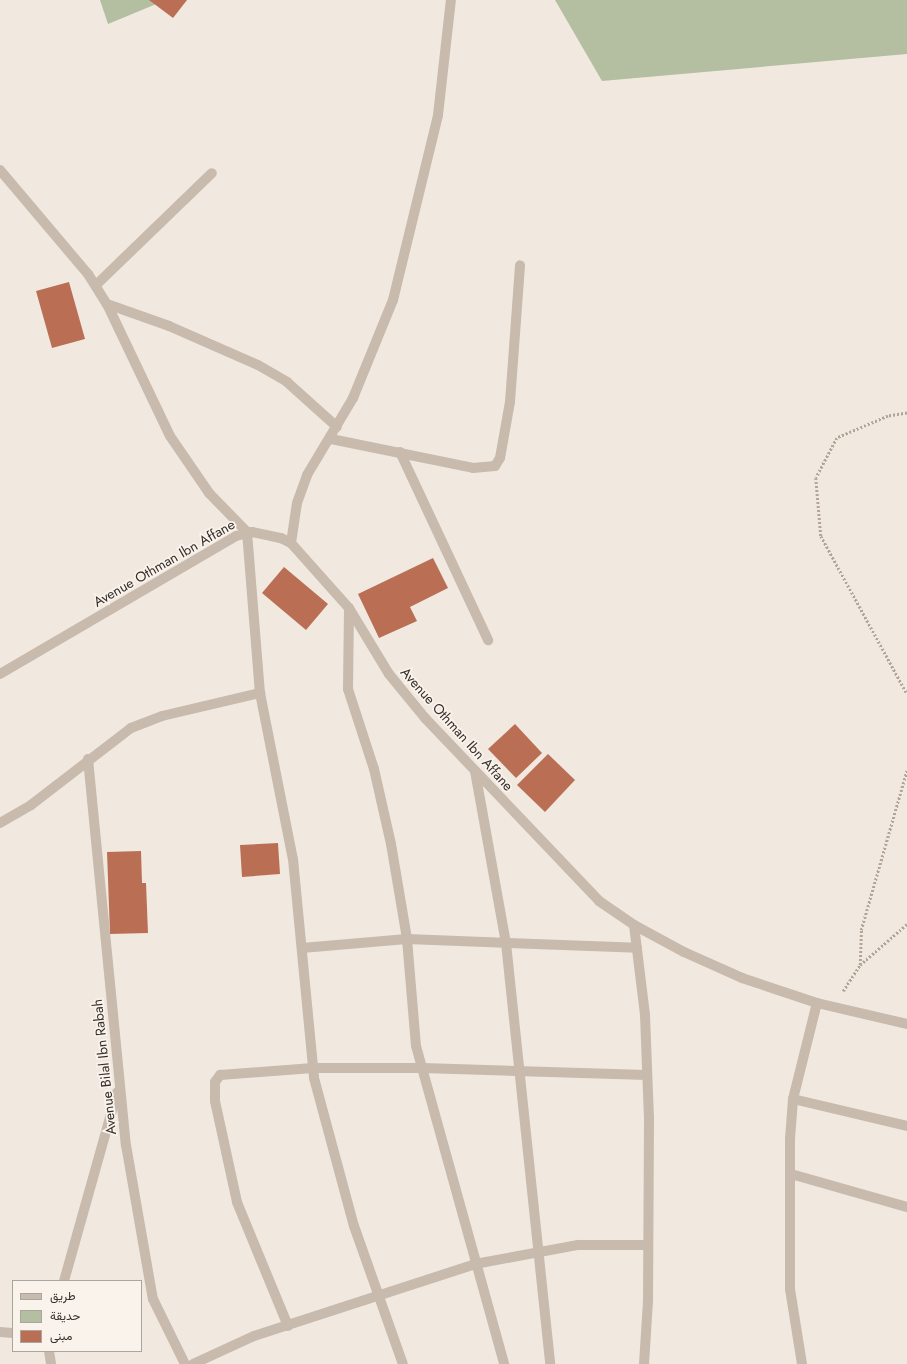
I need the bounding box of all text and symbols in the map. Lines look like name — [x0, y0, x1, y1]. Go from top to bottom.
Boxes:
street label: Avenue Othman Ibn Affane — [90, 516, 238, 610]
street label: Avenue Othman Ibn Affane — [397, 664, 517, 794]
street label: Avenue Bilal Ibn Rabah — [89, 998, 119, 1136]
legend — [12, 1280, 142, 1352]
text: طريق — [50, 1287, 75, 1305]
text: حديقة — [50, 1307, 80, 1325]
text: مبنى — [50, 1327, 72, 1345]

